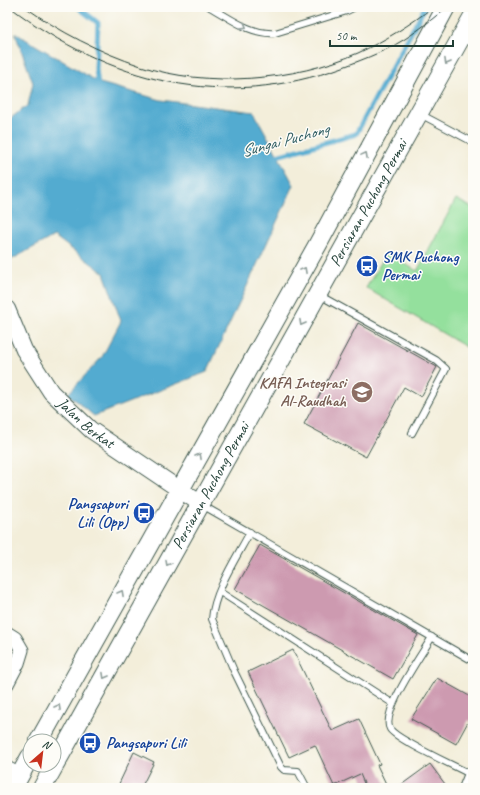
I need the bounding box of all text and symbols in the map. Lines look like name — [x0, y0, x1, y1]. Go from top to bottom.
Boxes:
one-way arrow — [240, 21, 247, 28]
scale bar — [330, 22, 453, 48]
text: 50 m — [336, 28, 358, 44]
one-way arrow — [445, 58, 452, 65]
water label: Sungai Puchong — [239, 117, 334, 162]
street label: Persiaran Puchong Permai — [325, 134, 413, 270]
one-way arrow — [361, 152, 368, 159]
place label: SMK Puchong Permai — [382, 247, 460, 285]
bus stop icon: SMK Puchong Permai — [354, 253, 380, 279]
one-way arrow — [299, 267, 306, 274]
one-way arrow — [299, 318, 306, 326]
place label: KAFA Integrasi Al-Raudhah — [259, 373, 349, 411]
school or university icon: KAFA Integrasi Al-Raudhah — [349, 379, 375, 405]
street label: Jalan Berkat — [52, 392, 120, 454]
street label: Persiaran Puchong Permai — [167, 417, 255, 553]
one-way arrow — [194, 453, 201, 460]
place label: Pangsapuri Lili (Opp) — [68, 494, 130, 532]
bus stop icon: Pangsapuri Lili (Opp) — [131, 500, 157, 526]
one-way arrow — [165, 559, 173, 566]
one-way arrow — [116, 590, 124, 597]
one-way arrow — [102, 672, 109, 680]
one-way arrow — [53, 704, 60, 711]
bus stop icon: Pangsapuri Lili — [77, 730, 103, 756]
north arrow — [22, 733, 62, 773]
place label: Pangsapuri Lili — [106, 733, 189, 753]
text: N — [40, 736, 55, 753]

